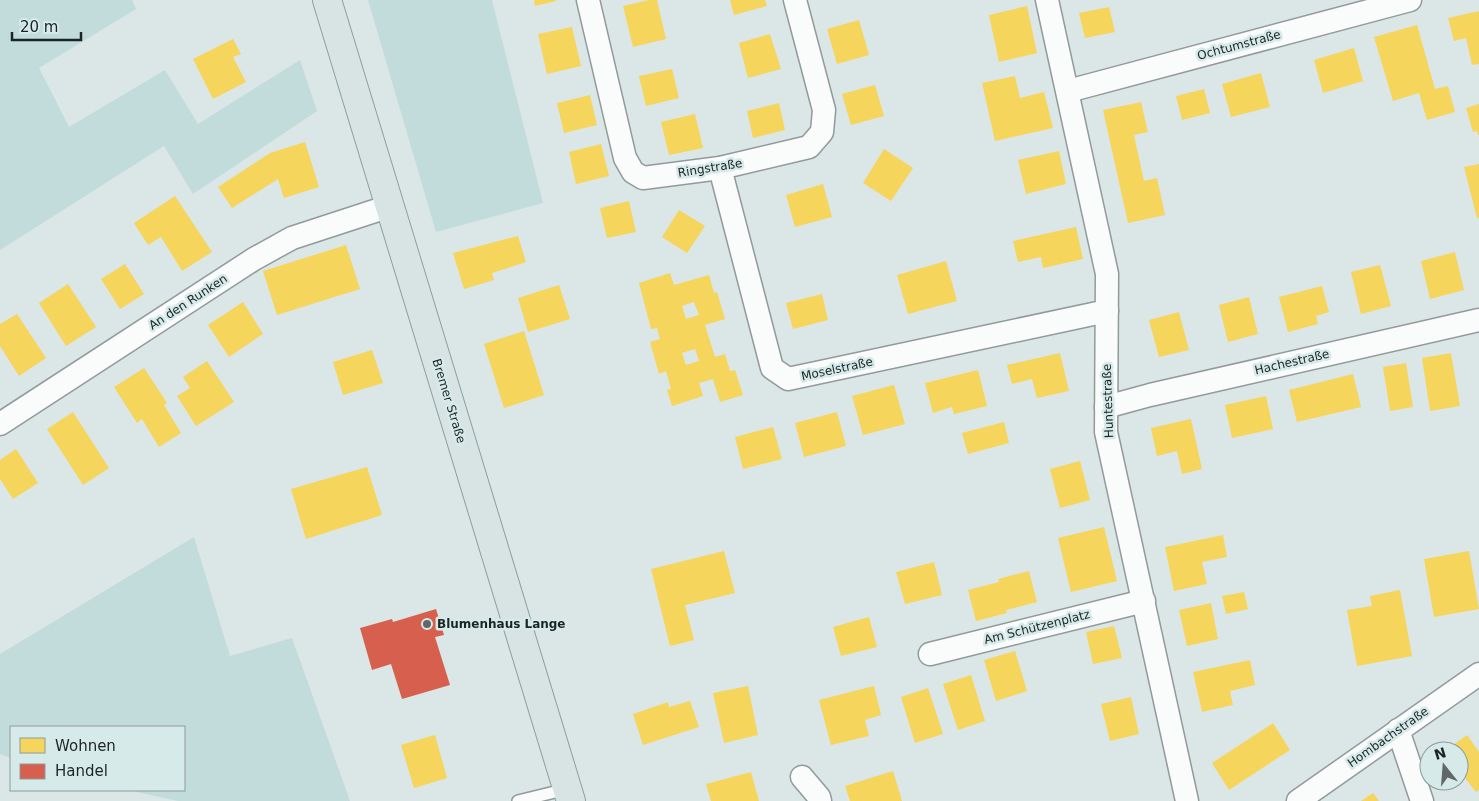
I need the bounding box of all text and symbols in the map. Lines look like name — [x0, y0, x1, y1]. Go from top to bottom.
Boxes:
scale bar — [12, 10, 81, 42]
text: 20 m — [20, 18, 58, 36]
street label: Ochtumstraße — [1196, 27, 1282, 63]
street label: Ringstraße — [677, 156, 743, 180]
street label: An den Runken — [146, 271, 230, 333]
street label: Hachestraße — [1253, 347, 1331, 377]
street label: Moselstraße — [800, 355, 874, 383]
street label: Bremer Straße — [429, 357, 469, 445]
street label: Huntestraße — [1100, 364, 1116, 438]
street label: Am Schützenplatz — [983, 607, 1091, 647]
place label: Blumenhaus Lange — [437, 617, 566, 631]
marker: Blumenhaus Lange — [421, 618, 433, 630]
street label: Hombachstraße — [1345, 704, 1431, 770]
legend — [10, 726, 185, 791]
text: Wohnen — [55, 737, 116, 755]
north arrow — [1419, 741, 1469, 791]
text: N — [1432, 744, 1448, 763]
text: Handel — [55, 762, 108, 780]

